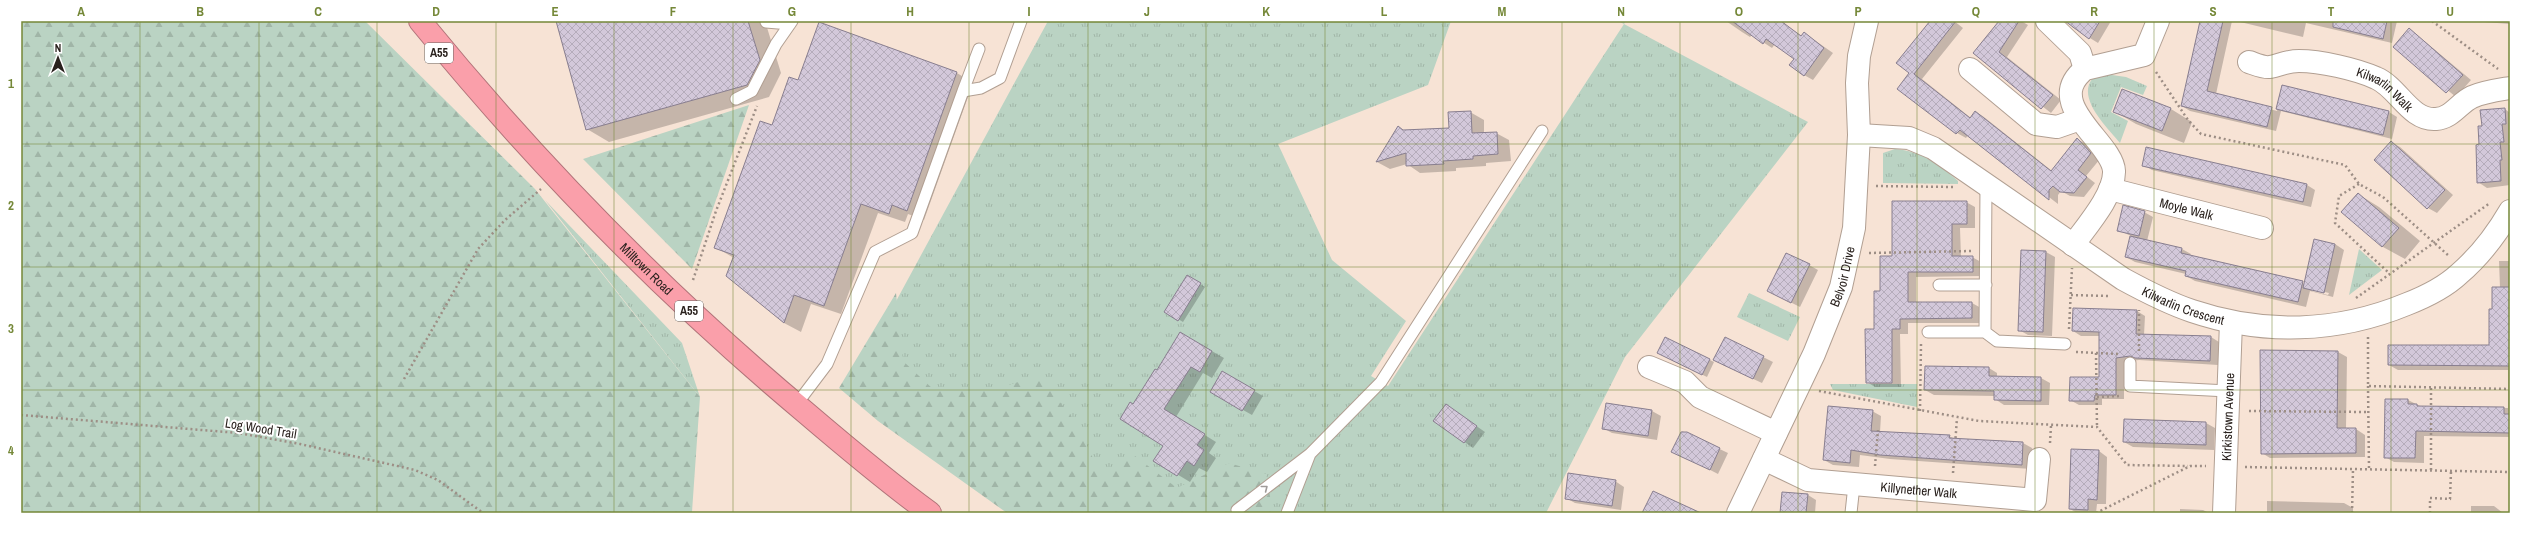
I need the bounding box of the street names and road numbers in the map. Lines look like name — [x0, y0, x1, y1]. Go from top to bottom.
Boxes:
road number: A55 — [425, 43, 453, 63]
street label: Kilwarlin Walk — [2354, 63, 2417, 116]
street label: Moyle Walk — [2158, 194, 2216, 224]
street label: Milltown Road — [616, 239, 677, 299]
street label: Belvoir Drive — [1826, 245, 1859, 309]
street label: Kilwarlin Crescent — [2139, 283, 2226, 329]
road number: A55 — [675, 301, 703, 321]
street label: Kirkistown Avenue — [2218, 373, 2238, 462]
street label: Log Wood Trail — [224, 414, 298, 443]
street label: Killynether Walk — [1880, 478, 1958, 502]

